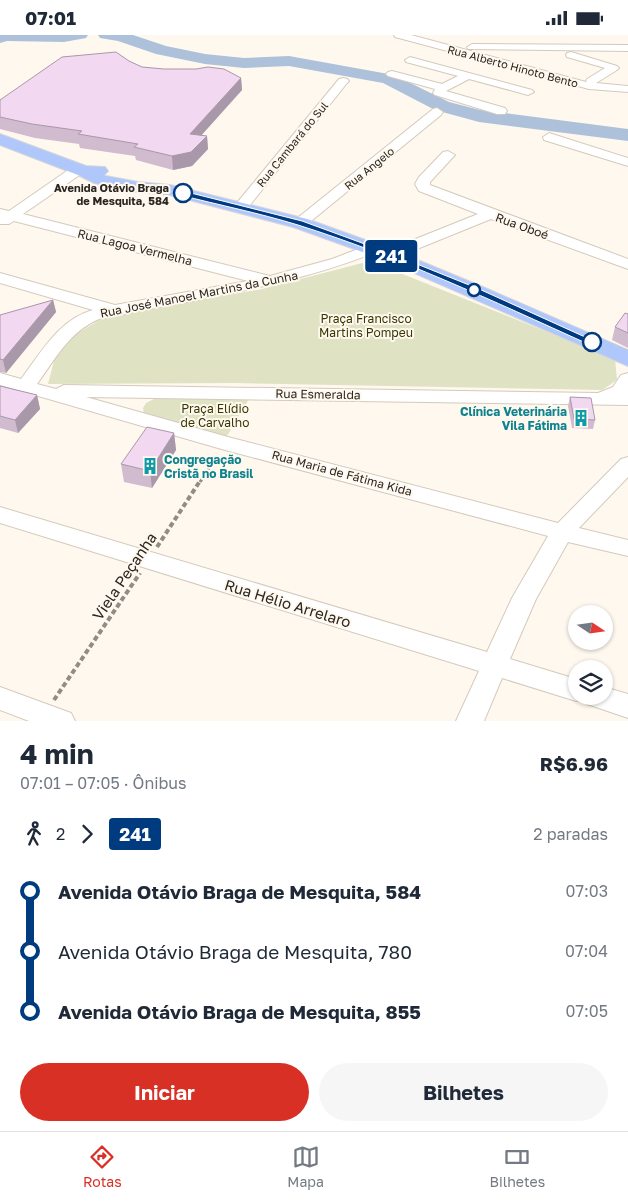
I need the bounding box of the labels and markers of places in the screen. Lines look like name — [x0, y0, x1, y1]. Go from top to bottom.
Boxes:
place label: Avenida Otávio Braga de Mesquita, 584 — [54, 181, 169, 207]
marker: Avenida Otávio Braga de Mesquita, 584 — [173, 183, 193, 203]
unlabelled marker — [467, 283, 481, 297]
unlabelled marker — [582, 332, 602, 352]
place label: Clínica Veterinária Vila Fátima — [460, 404, 567, 433]
building icon: Clínica Veterinária Vila Fátima — [571, 408, 591, 428]
place label: Congregação Cristã no Brasil — [164, 452, 253, 481]
building icon: Congregação Cristã no Brasil — [140, 456, 160, 476]

